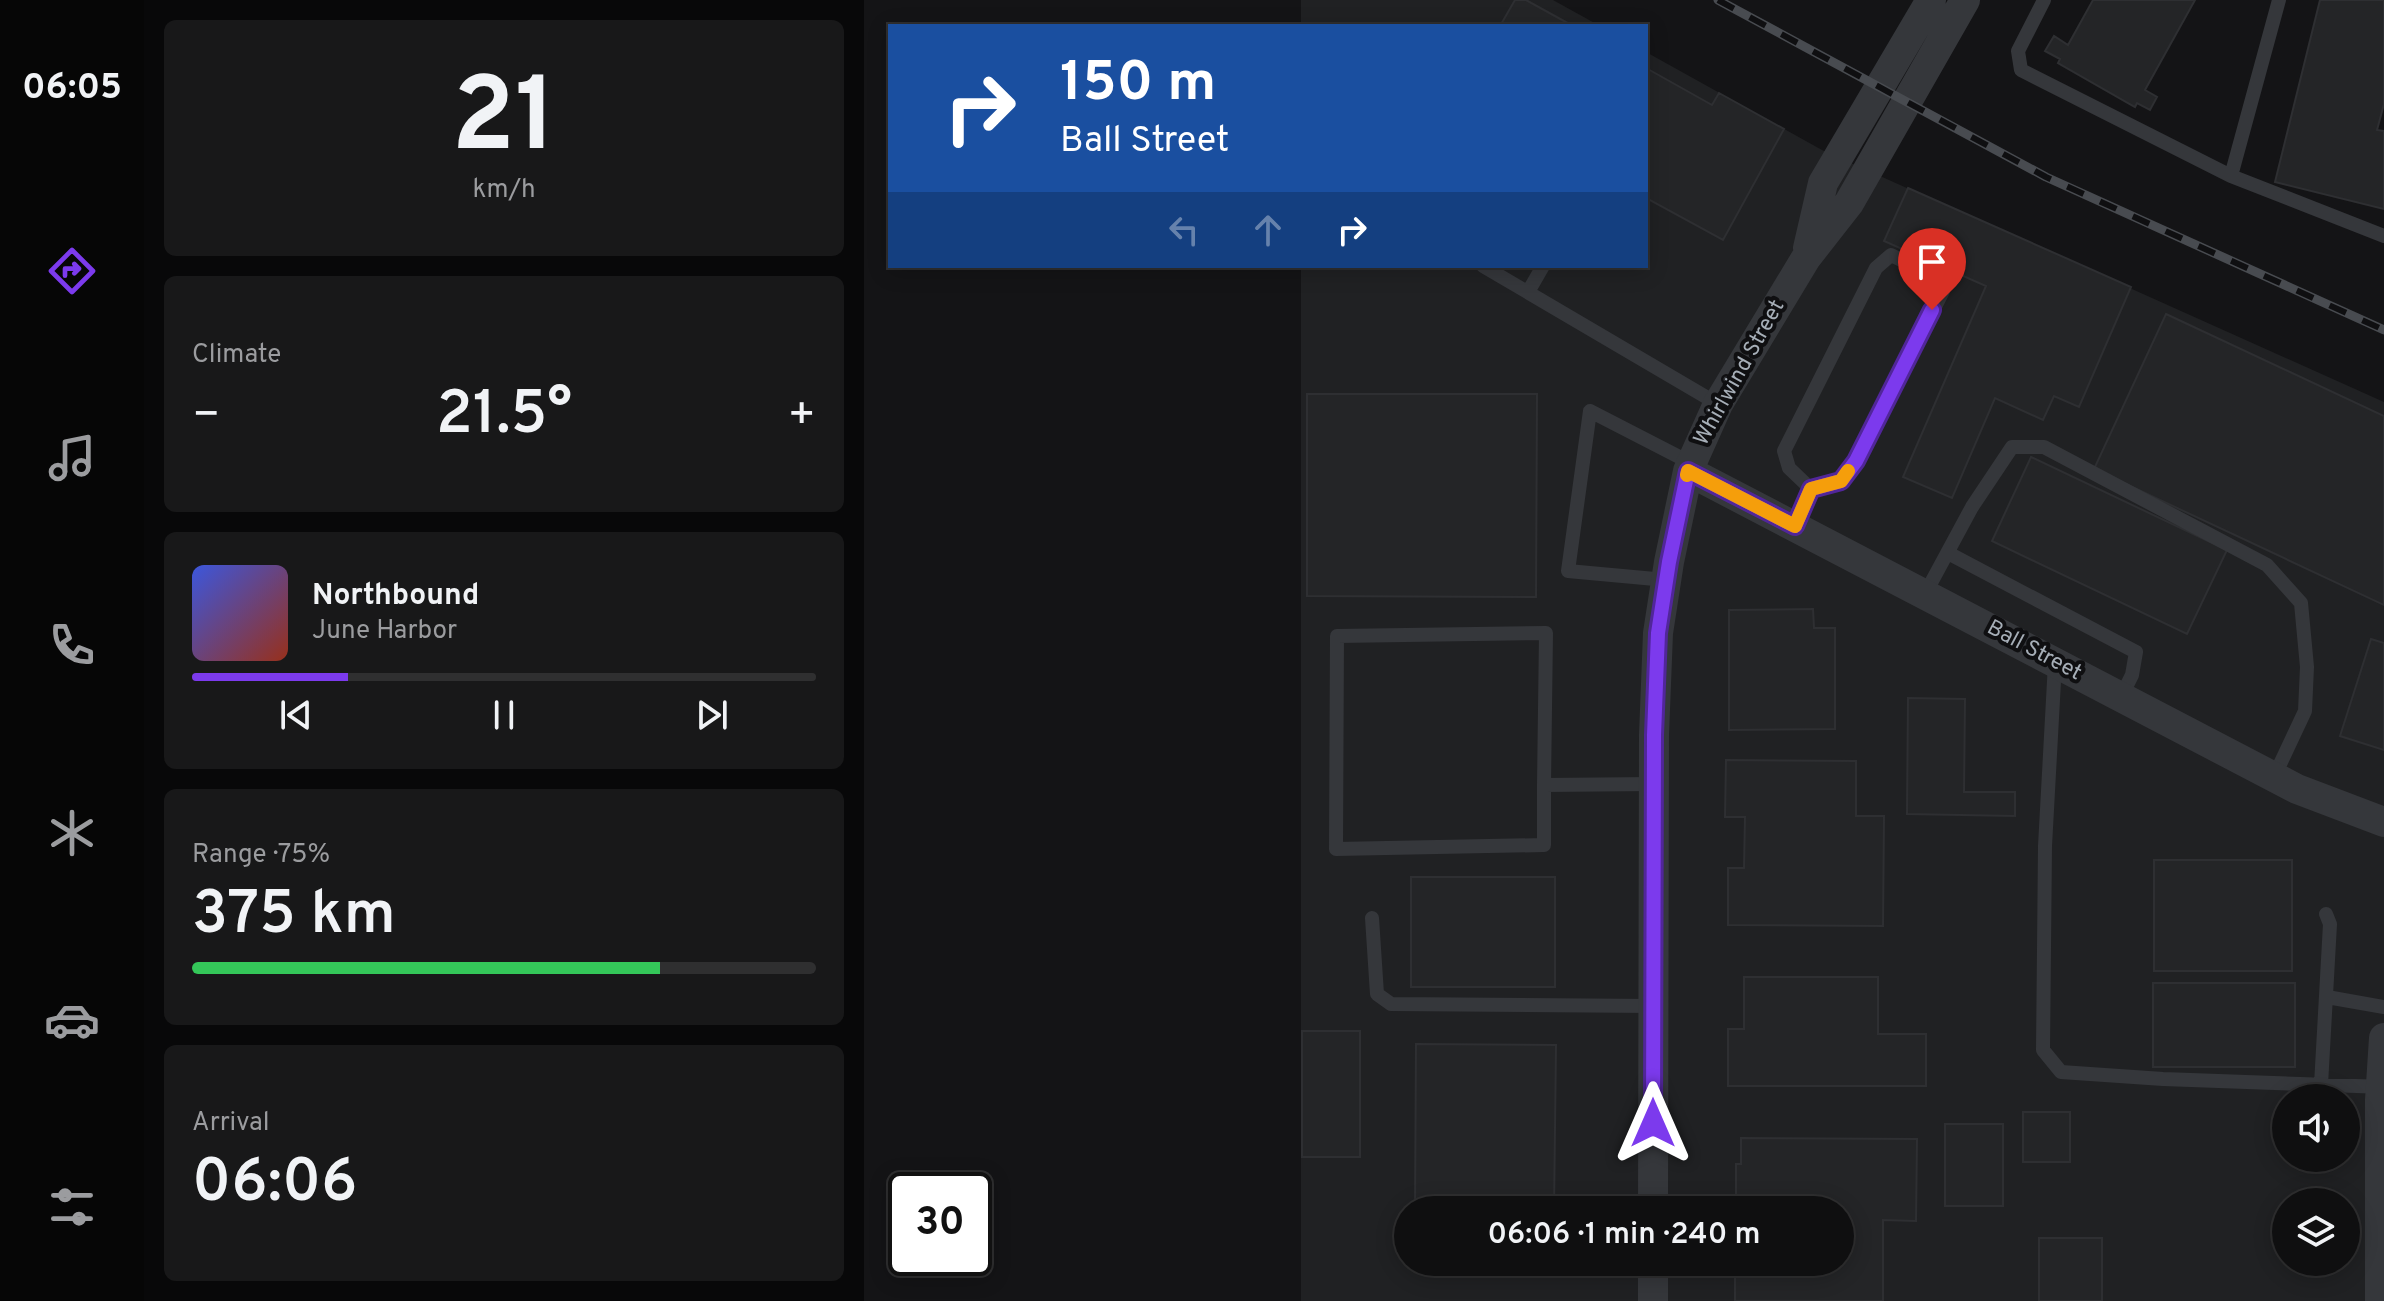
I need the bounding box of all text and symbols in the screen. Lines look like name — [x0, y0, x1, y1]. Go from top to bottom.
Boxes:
text: 150 m — [1060, 50, 1216, 120]
text: 21 — [451, 56, 557, 188]
icon: right — [928, 56, 1032, 160]
text: 06:05 — [22, 66, 122, 112]
text: Ball Street — [1060, 119, 1229, 165]
text: km/h — [472, 174, 536, 207]
icon: left — [1162, 208, 1206, 252]
icon: ahead — [1246, 208, 1290, 252]
icon: right — [1330, 208, 1374, 252]
pin — [1898, 228, 1966, 310]
icon: arrive — [1910, 240, 1954, 284]
icon: directions — [44, 243, 100, 299]
street label: Whirlwind Street — [1689, 295, 1791, 451]
text: Climate — [192, 339, 281, 372]
text: 21.5° — [436, 379, 572, 455]
text: − — [192, 389, 220, 445]
text: + — [788, 389, 816, 445]
icon: music — [44, 430, 100, 486]
text: Northbound — [312, 578, 479, 615]
text: June Harbor — [312, 615, 457, 648]
street label: Ball Street — [1982, 615, 2086, 687]
icon: phone — [44, 617, 100, 673]
icon: previous — [274, 693, 318, 737]
icon: pause — [482, 693, 526, 737]
icon: next — [690, 693, 734, 737]
icon: climate — [44, 805, 100, 861]
text: Range · 75% — [192, 839, 330, 872]
text: 375 km — [192, 879, 396, 955]
icon: car — [44, 992, 100, 1048]
position arrow — [1611, 1081, 1695, 1165]
map controls — [2272, 1084, 2360, 1276]
button: sound — [2272, 1084, 2360, 1172]
text: Arrival — [192, 1107, 270, 1140]
text: 06:06 — [192, 1147, 358, 1223]
speed limit sign: 30 — [888, 1172, 992, 1276]
icon: filters — [44, 1179, 100, 1235]
button: layers — [2272, 1188, 2360, 1276]
text: 06:06 · 1 min · 240 m — [1487, 1217, 1761, 1254]

